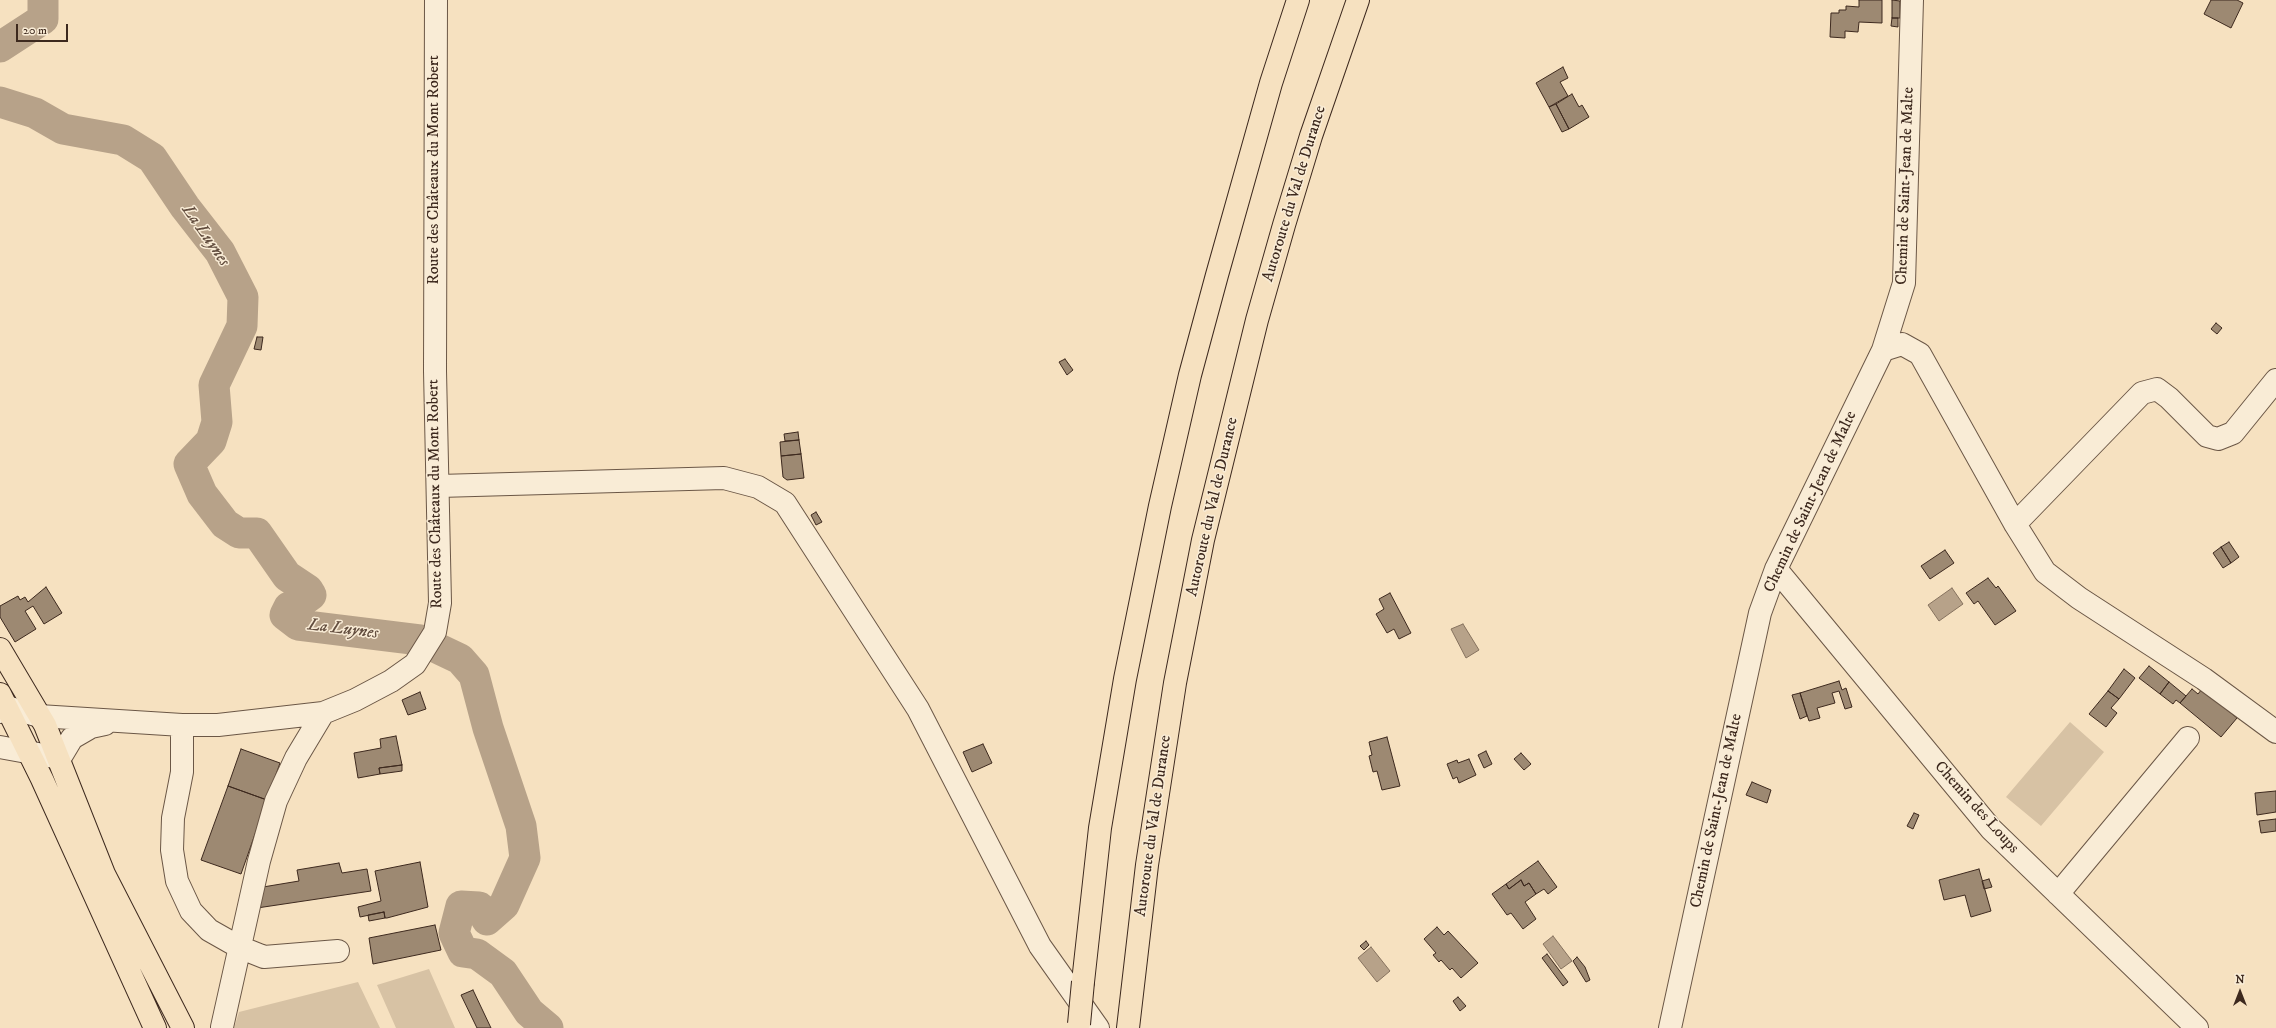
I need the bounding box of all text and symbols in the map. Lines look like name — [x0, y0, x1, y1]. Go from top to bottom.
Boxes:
scale bar — [18, 16, 70, 42]
text: 20 m — [23, 23, 47, 38]
street label: Route des Châteaux du Mont Robert — [425, 55, 445, 285]
street label: Chemin de Saint-Jean de Malte — [1893, 87, 1919, 285]
street label: Autoroute du Val de Durance — [1259, 104, 1331, 284]
water label: La Luynes — [176, 201, 234, 271]
street label: Route des Châteaux du Mont Robert — [424, 379, 448, 609]
street label: Chemin de Saint-Jean de Malte — [1760, 408, 1862, 596]
street label: Autoroute du Val de Durance — [1183, 416, 1243, 598]
water label: La Luynes — [307, 616, 379, 644]
street label: Chemin de Saint-Jean de Malte — [1687, 712, 1747, 910]
street label: Autoroute du Val de Durance — [1132, 734, 1176, 918]
street label: Chemin des Loups — [1930, 758, 2022, 858]
north arrow — [2220, 972, 2260, 1012]
text: N — [2235, 973, 2245, 987]

